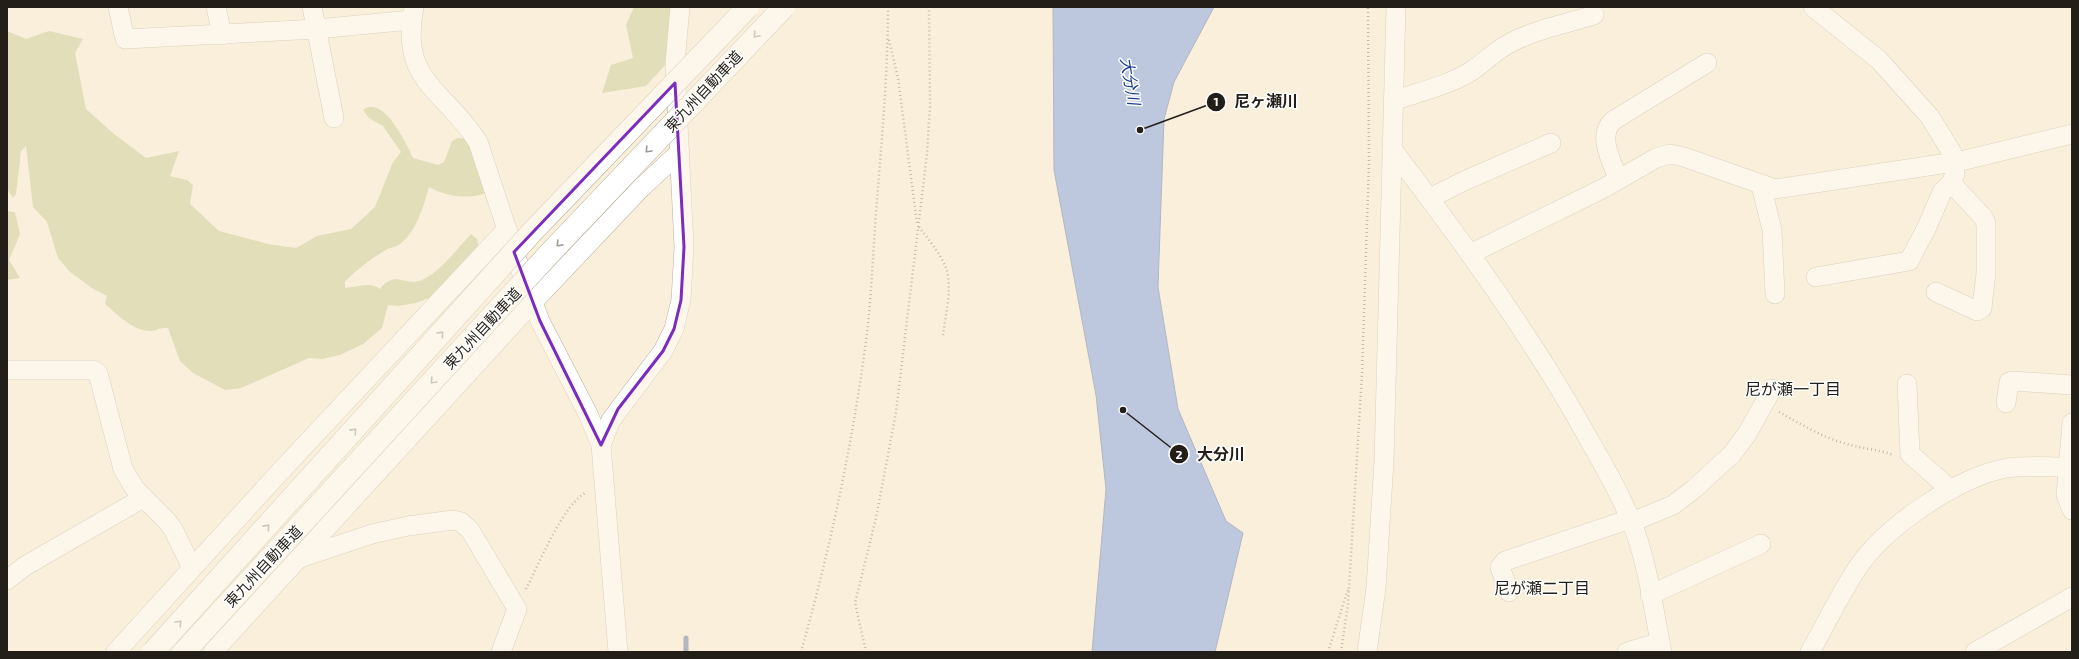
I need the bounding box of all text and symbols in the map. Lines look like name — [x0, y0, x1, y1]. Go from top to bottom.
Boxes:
one-way arrow — [754, 30, 761, 38]
street label: 東九州自動車道 — [661, 46, 745, 136]
water label: 大分川 — [1117, 56, 1145, 108]
callout: 尼ヶ瀬川 — [1206, 88, 1306, 116]
text: 尼ヶ瀬川 — [1234, 91, 1298, 110]
text: 1 — [1213, 94, 1219, 108]
one-way arrow — [645, 145, 653, 153]
one-way arrow — [556, 239, 563, 247]
street label: 東九州自動車道 — [440, 283, 524, 373]
one-way arrow — [436, 331, 443, 339]
one-way arrow — [430, 376, 437, 384]
district label: 尼が瀬一丁目 — [1745, 379, 1841, 398]
one-way arrow — [349, 428, 357, 436]
callout: 大分川 — [1169, 440, 1253, 468]
text: 大分川 — [1197, 444, 1245, 463]
text: 2 — [1176, 447, 1183, 461]
street label: 東九州自動車道 — [221, 521, 305, 611]
one-way arrow — [262, 525, 269, 532]
district label: 尼が瀬二丁目 — [1494, 578, 1590, 597]
one-way arrow — [174, 620, 182, 628]

